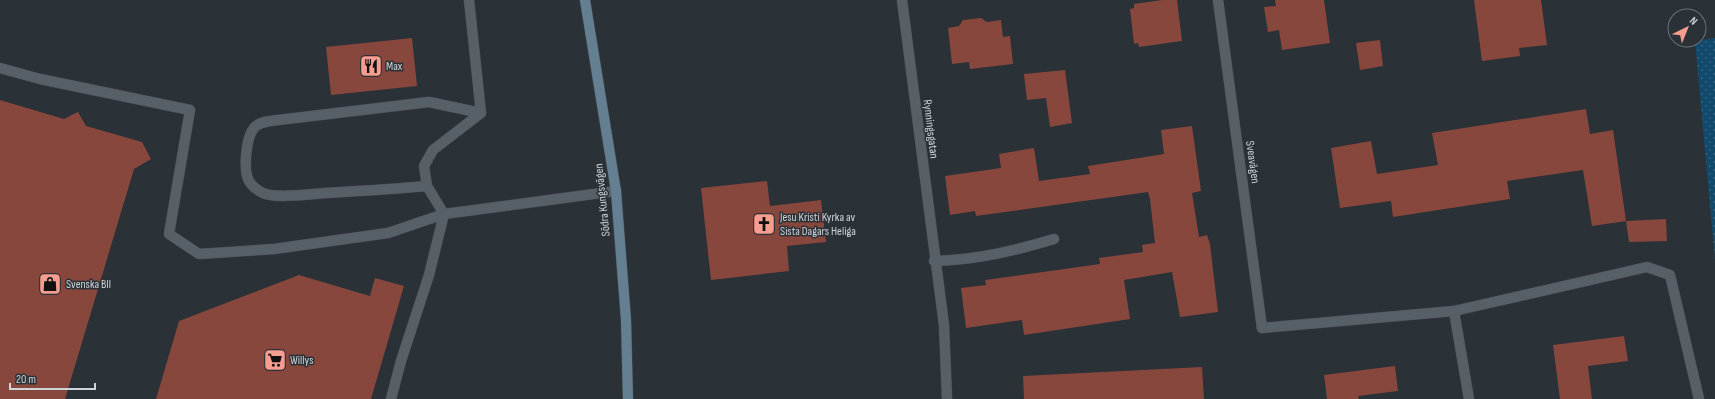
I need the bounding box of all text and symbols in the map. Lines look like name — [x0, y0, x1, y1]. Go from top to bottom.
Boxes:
north arrow — [1667, 8, 1707, 48]
text: N — [1687, 14, 1700, 28]
restaurant icon: Max — [358, 53, 384, 79]
place label: Max — [386, 59, 403, 74]
street label: Rynningsgatan — [919, 99, 942, 159]
street label: Sveavägen — [1242, 140, 1263, 184]
street label: Södra Kungsvägen — [591, 163, 614, 237]
place label: Jesu Kristi Kyrka av Sista Dagars Heliga — [779, 210, 856, 239]
church icon: Jesu Kristi Kyrka av Sista Dagars Heliga — [751, 211, 777, 237]
shop icon: Svenska BIl — [37, 271, 63, 297]
place label: Svenska BIl — [66, 277, 111, 292]
supermarket icon: Willys — [262, 347, 288, 373]
place label: Willys — [290, 353, 313, 368]
scale bar — [10, 365, 95, 391]
text: 20 m — [16, 372, 36, 387]

